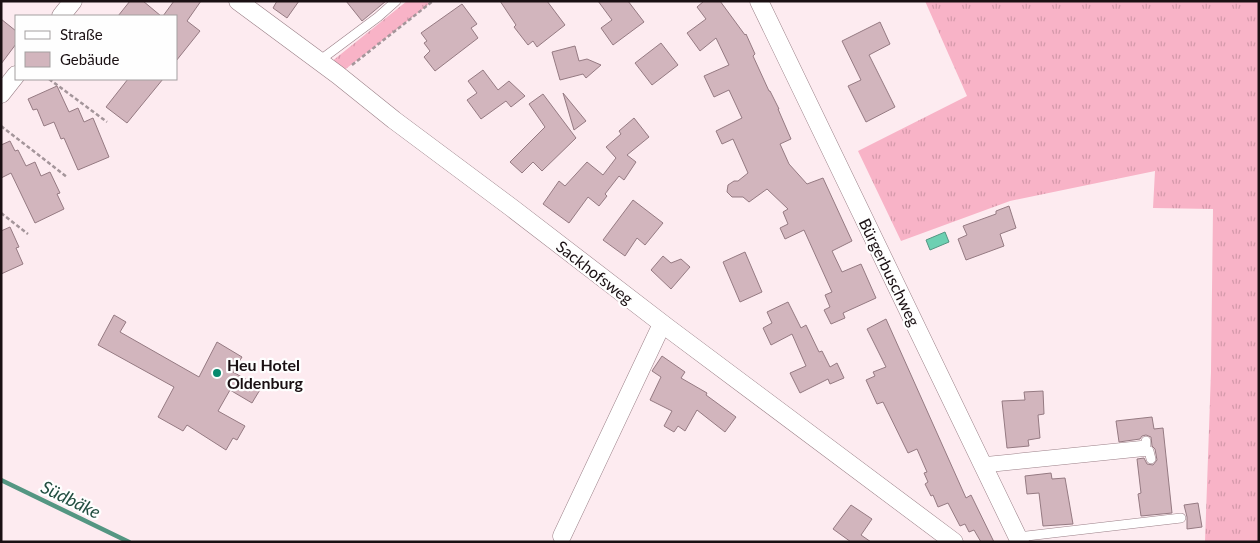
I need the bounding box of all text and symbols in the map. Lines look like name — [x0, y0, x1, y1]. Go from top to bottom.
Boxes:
legend — [15, 15, 178, 80]
text: Straße — [60, 25, 103, 43]
text: Gebäude — [60, 50, 119, 68]
street label: Bürgerbuschweg — [856, 215, 924, 329]
street label: Sackhofsweg — [553, 236, 637, 308]
place label: Heu Hotel Oldenburg — [227, 355, 303, 392]
marker: Heu Hotel Oldenburg — [211, 367, 223, 379]
water label: Südbäke — [38, 475, 104, 523]

